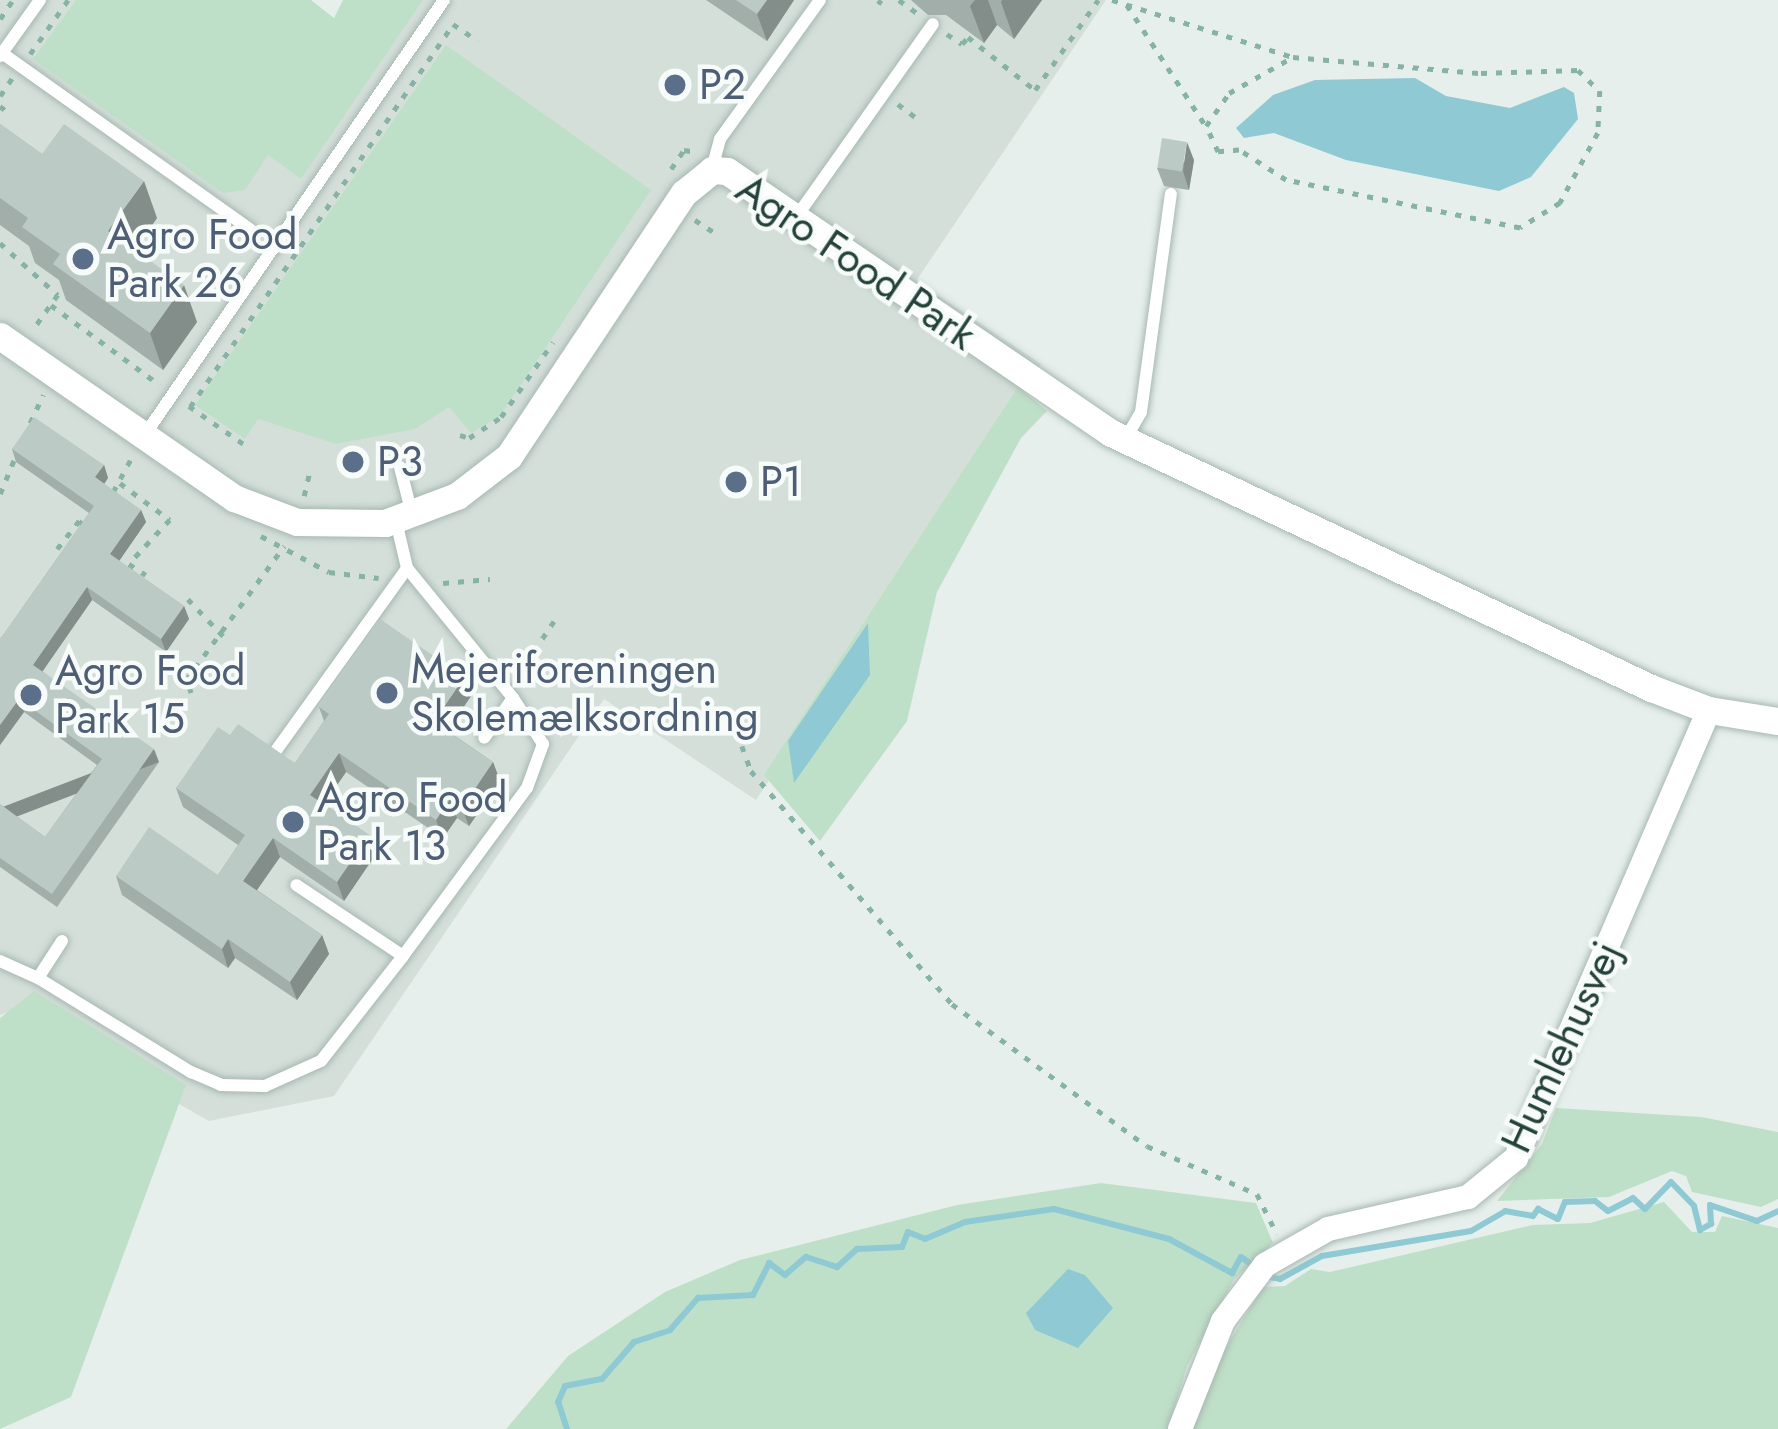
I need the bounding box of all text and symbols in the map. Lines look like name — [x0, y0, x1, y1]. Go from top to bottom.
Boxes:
place label: P2 — [699, 60, 746, 110]
marker: P2 — [662, 72, 688, 98]
street label: Agro Food Park — [727, 163, 985, 361]
place label: Agro Food Park 26 — [107, 210, 298, 308]
marker: Agro Food Park 26 — [70, 246, 96, 272]
place label: P3 — [377, 437, 423, 487]
marker: P3 — [340, 449, 366, 475]
place label: P1 — [760, 457, 802, 507]
marker: P1 — [723, 469, 749, 495]
place label: Mejeriforeningen Skolemælksordning — [411, 644, 759, 742]
place label: Agro Food Park 15 — [55, 646, 246, 744]
marker: Mejeriforeningen Skolemælksordning — [374, 680, 400, 706]
marker: Agro Food Park 15 — [18, 682, 44, 708]
place label: Agro Food Park 13 — [317, 773, 508, 872]
marker: Agro Food Park 13 — [280, 809, 306, 835]
street label: Humlehusvej — [1491, 934, 1633, 1160]

